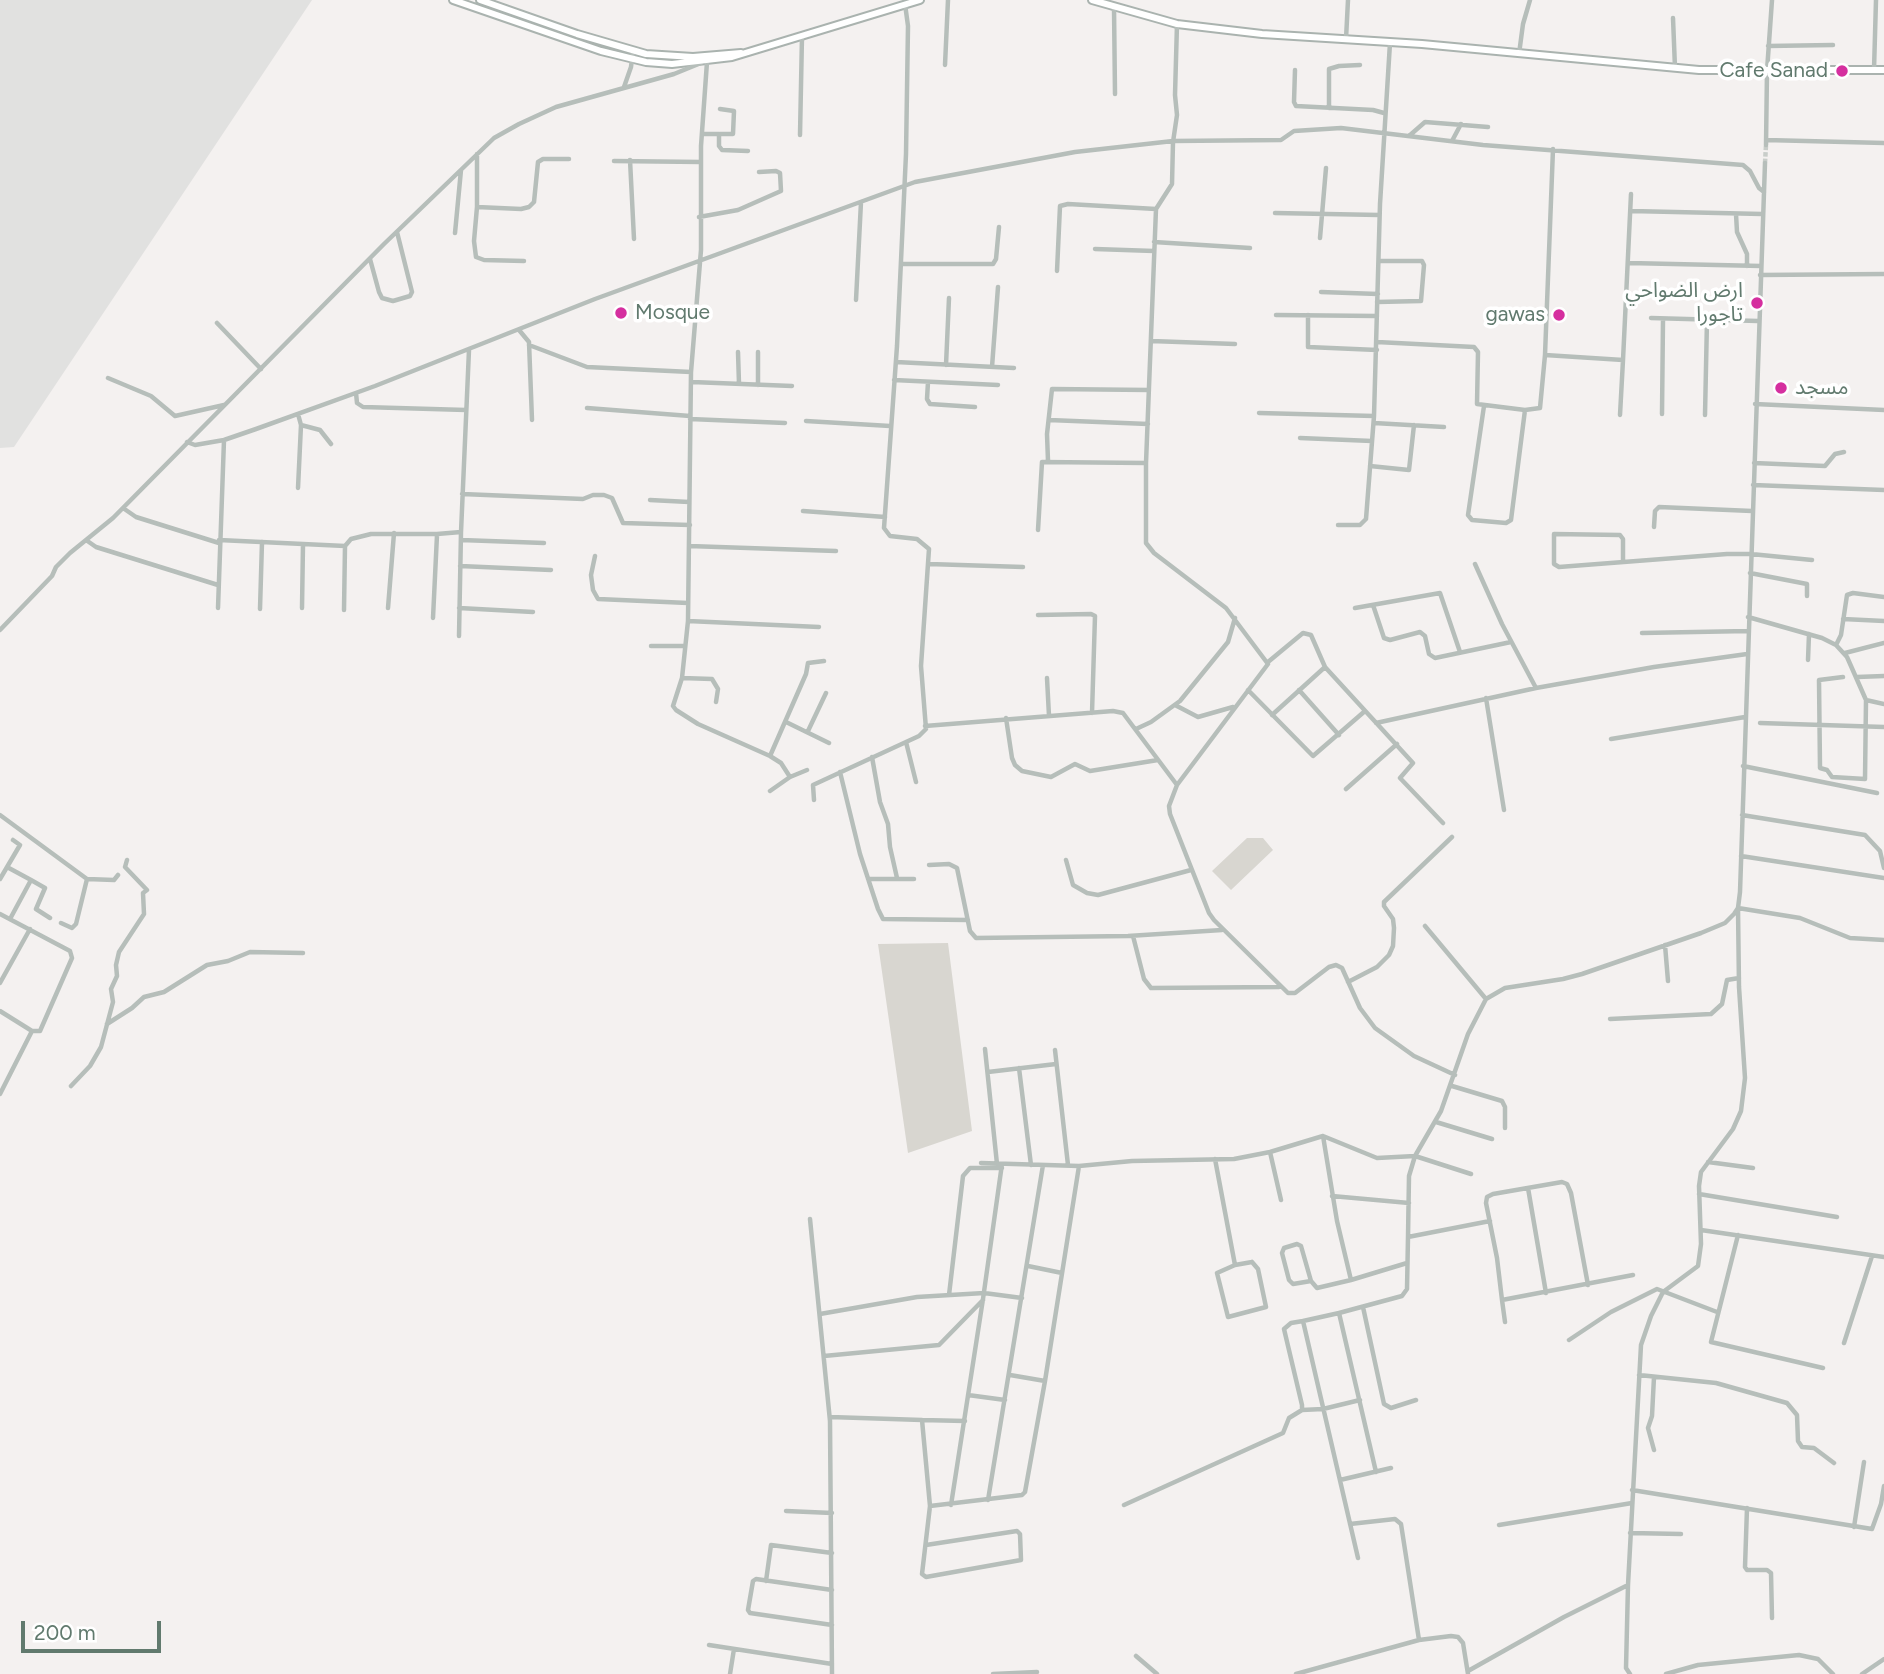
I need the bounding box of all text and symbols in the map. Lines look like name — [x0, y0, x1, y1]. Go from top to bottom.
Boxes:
place label: Cafe Sanad — [1719, 58, 1828, 84]
marker: Cafe Sanad — [1834, 63, 1850, 79]
place label: ارض الضواحي تاجورا — [1625, 278, 1743, 328]
marker: ارض الضواحي تاجورا — [1749, 295, 1765, 311]
place label: Mosque — [635, 300, 710, 326]
place label: gawas — [1485, 302, 1545, 328]
marker: Mosque — [613, 305, 629, 321]
marker: gawas — [1551, 307, 1567, 323]
place label: مسجد — [1795, 375, 1848, 401]
marker: مسجد — [1773, 380, 1789, 396]
scale bar — [24, 1608, 164, 1652]
text: 200 m — [34, 1620, 96, 1645]

